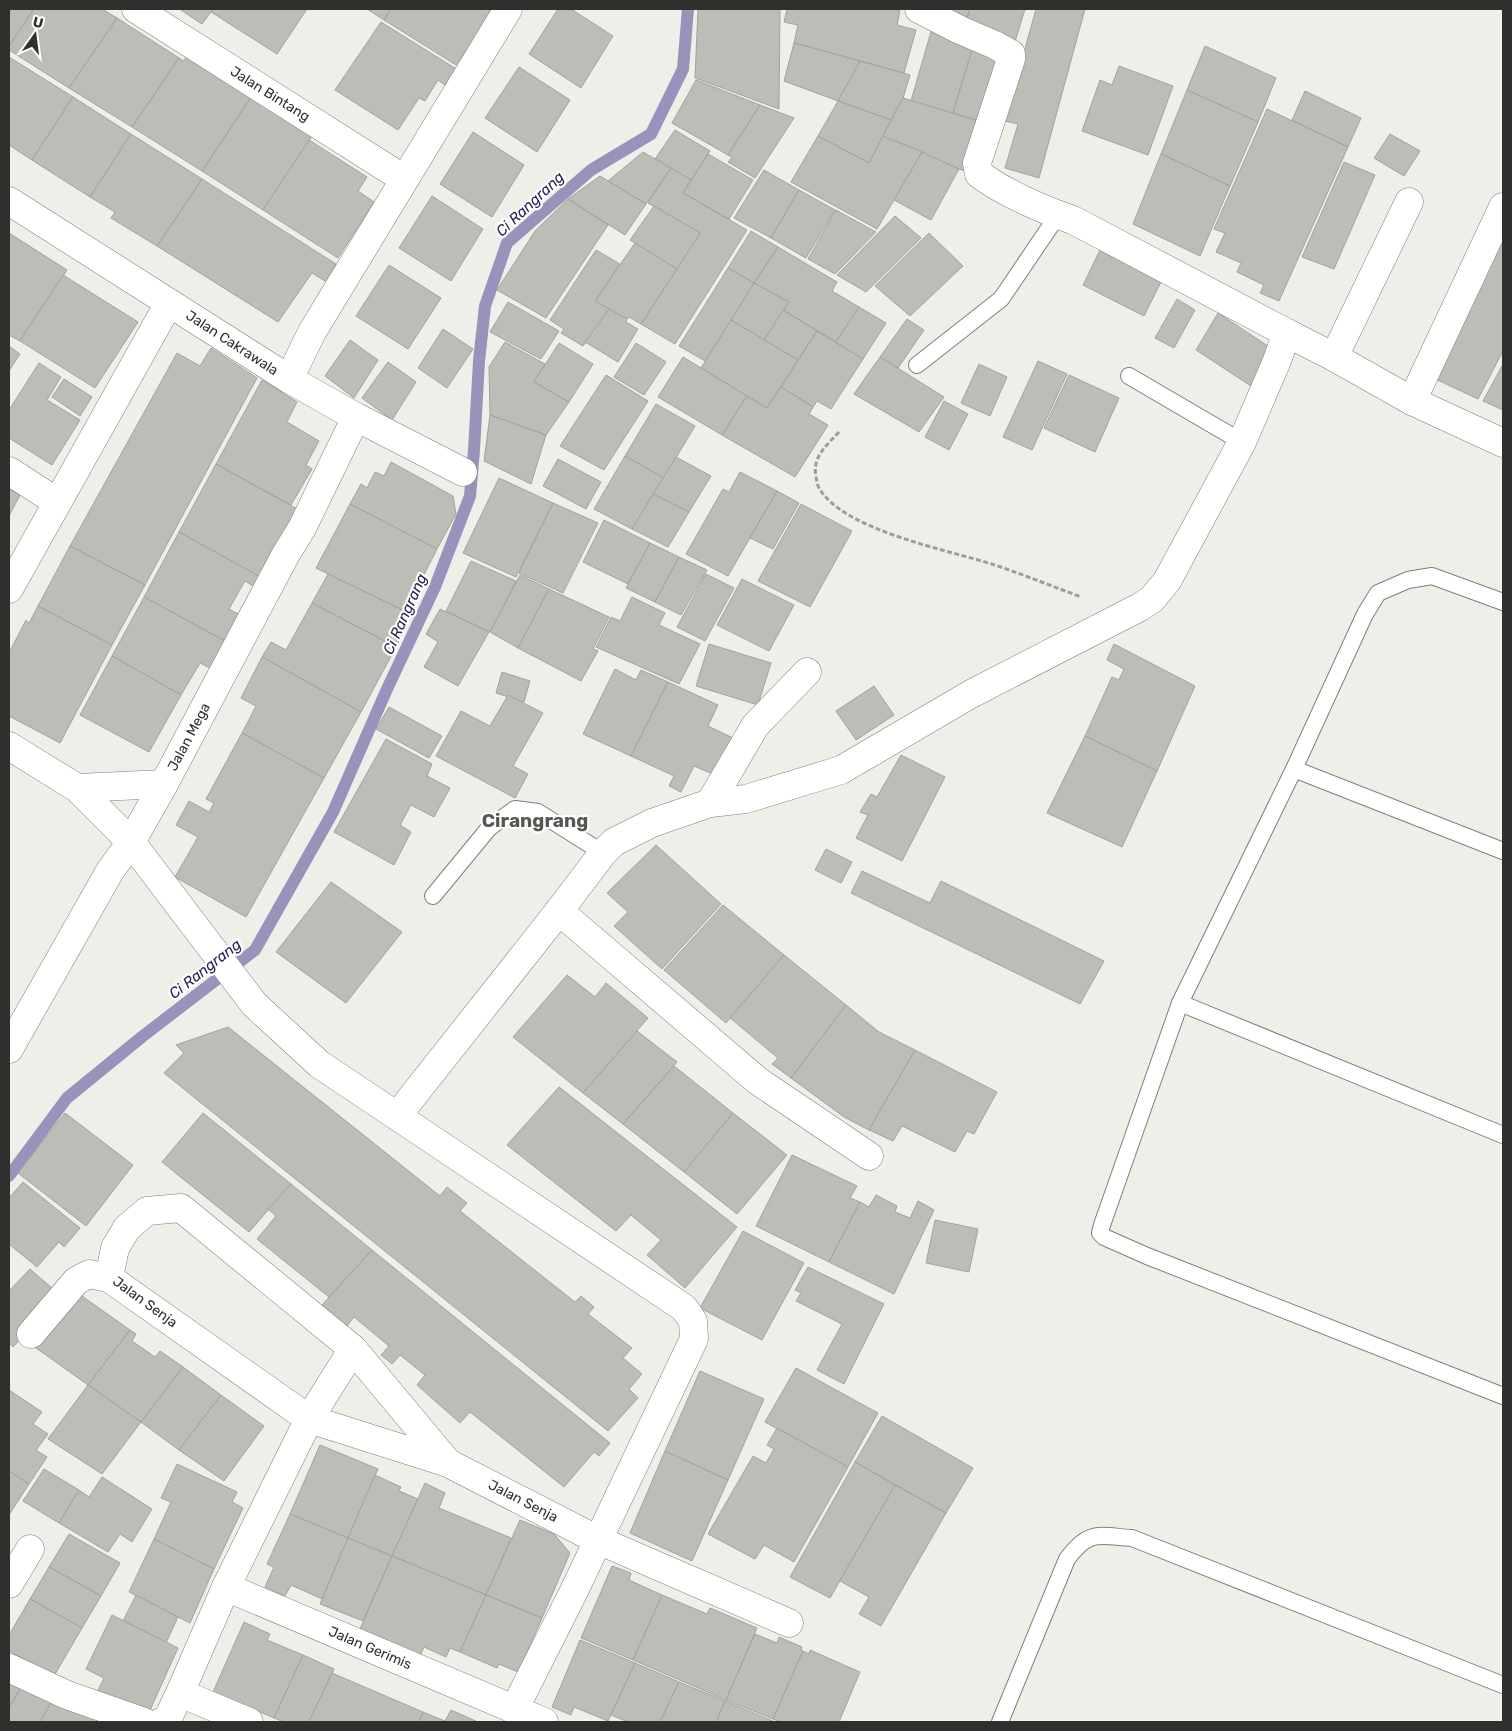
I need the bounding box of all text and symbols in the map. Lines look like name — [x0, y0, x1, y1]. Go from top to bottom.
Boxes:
north arrow — [10, 10, 60, 60]
text: U — [31, 13, 45, 32]
street label: Jalan Bintang — [227, 63, 313, 125]
water label: Ci Rangrang — [492, 168, 568, 240]
street label: Jalan Cakrawala — [183, 307, 281, 379]
water label: Ci Rangrang — [379, 571, 431, 657]
street label: Jalan Mega — [164, 700, 214, 774]
district label: Cirangrang — [482, 809, 588, 832]
water label: Ci Rangrang — [165, 935, 245, 1003]
street label: Jalan Senja — [109, 1273, 181, 1331]
street label: Jalan Senja — [485, 1476, 561, 1526]
street label: Jalan Gerimis — [326, 1623, 414, 1673]

